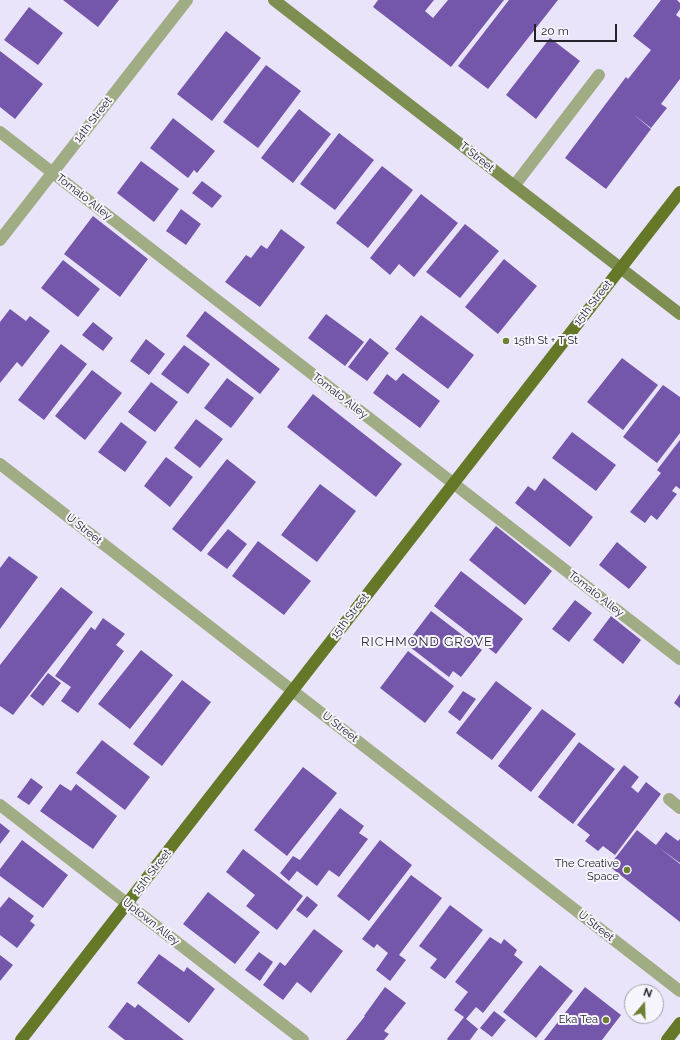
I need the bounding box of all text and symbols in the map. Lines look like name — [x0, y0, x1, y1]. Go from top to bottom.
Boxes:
scale bar — [536, 16, 619, 42]
text: 20 m — [541, 24, 569, 38]
street label: 14th Street — [71, 95, 115, 145]
street label: T Street — [457, 139, 497, 175]
street label: Tomato Alley — [54, 171, 114, 223]
street label: 15th Street — [571, 278, 615, 328]
place label: 15th St + T St — [514, 334, 578, 348]
marker: 15th St + T St — [501, 336, 511, 346]
street label: Tomato Alley — [310, 370, 370, 422]
street label: U Street — [64, 511, 104, 547]
street label: Tomato Alley — [566, 568, 626, 620]
street label: 15th Street — [328, 591, 372, 641]
district label: RICHMOND GROVE — [361, 634, 493, 650]
street label: U Street — [320, 709, 360, 745]
street label: 15th Street — [130, 847, 174, 897]
place label: The Creative Space — [555, 857, 619, 883]
marker: The Creative Space — [622, 865, 632, 875]
street label: Uptown Alley — [120, 896, 182, 948]
street label: U Street — [576, 908, 616, 944]
north arrow — [624, 984, 664, 1024]
text: N — [642, 986, 654, 1001]
place label: Eka Tea — [559, 1013, 598, 1027]
marker: Eka Tea — [601, 1015, 611, 1025]

